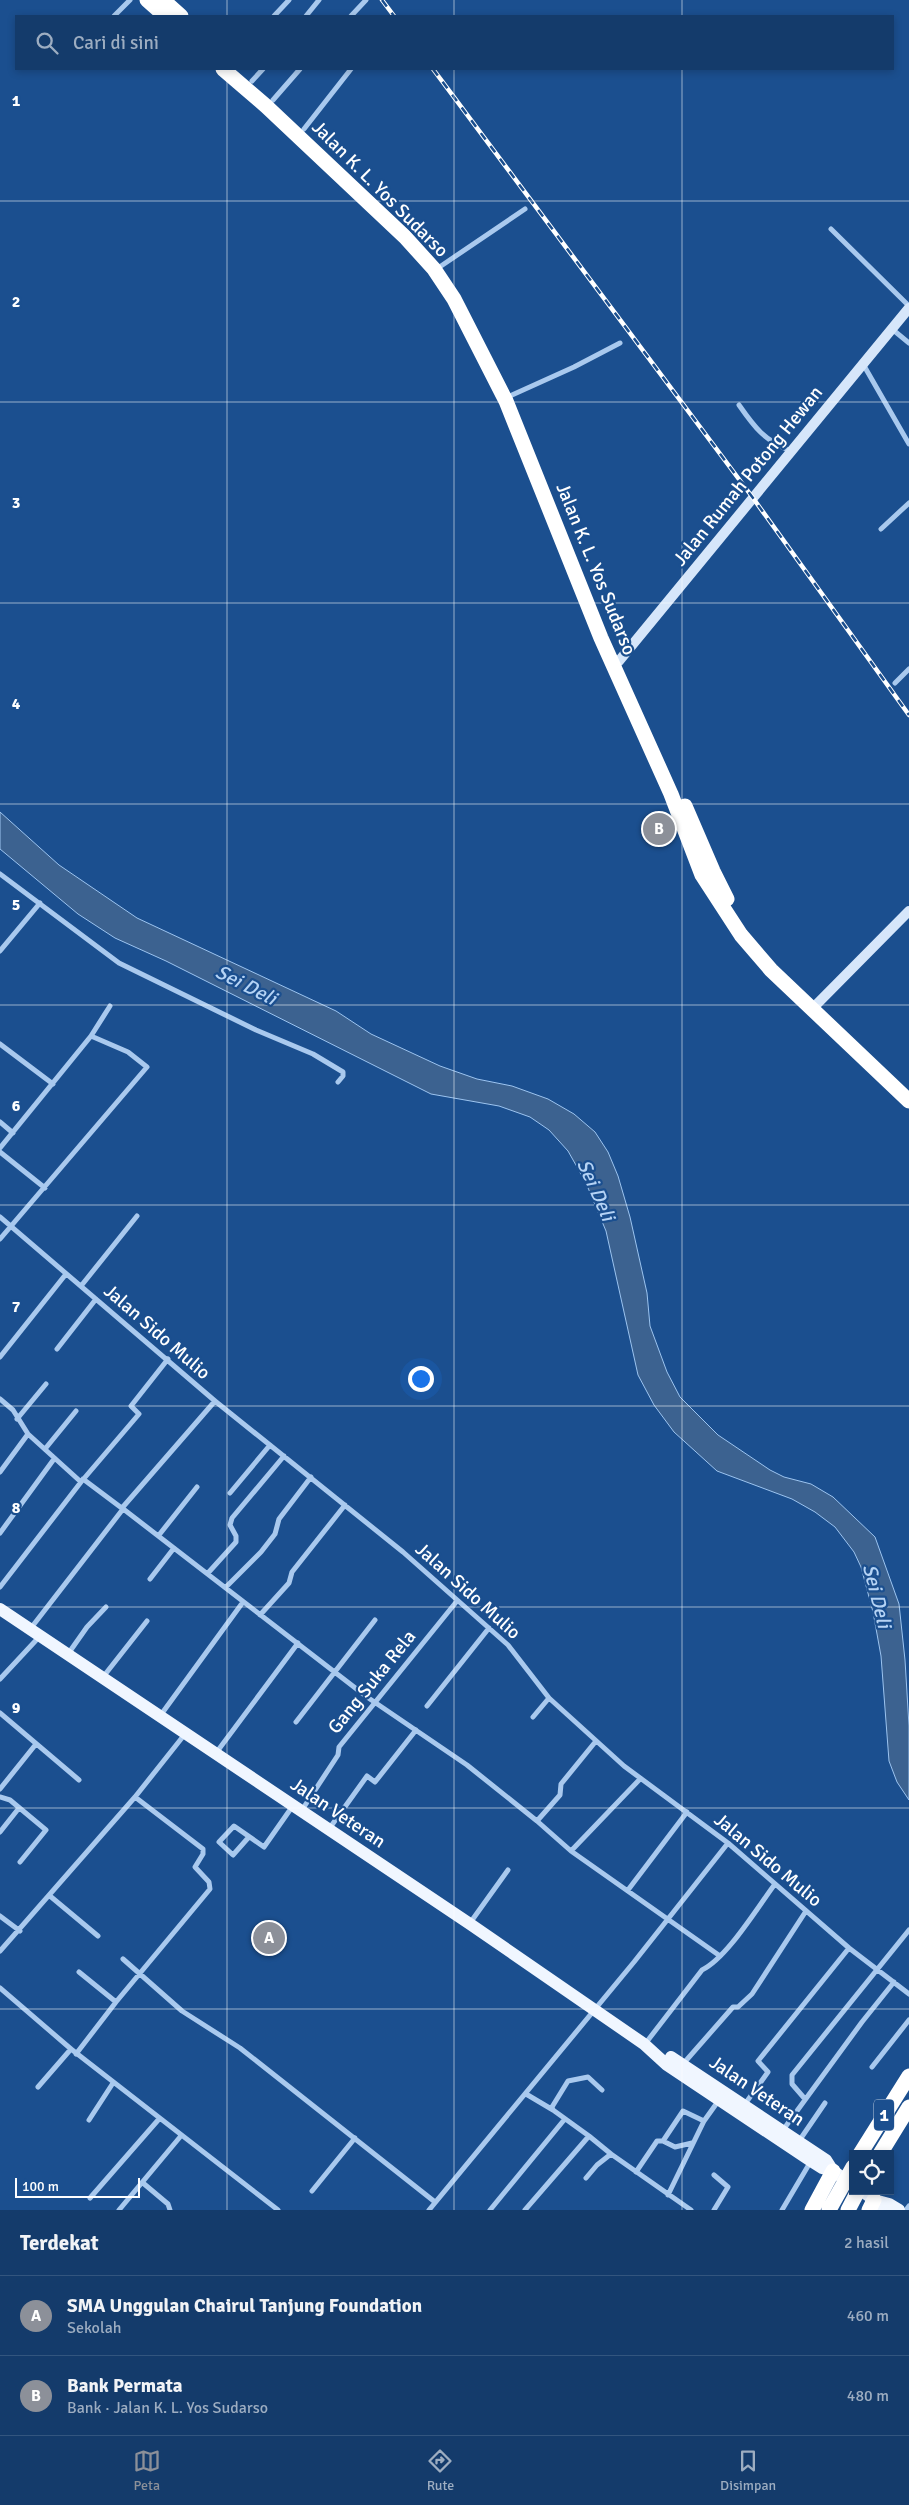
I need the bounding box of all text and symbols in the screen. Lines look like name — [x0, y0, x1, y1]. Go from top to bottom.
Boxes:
search box — [15, 15, 894, 70]
icon: search — [33, 29, 61, 57]
text: Cari di sini — [73, 31, 159, 55]
text: 1 — [12, 91, 21, 111]
street label: Jalan K. L. Yos Sudarso — [307, 116, 453, 262]
text: 2 — [12, 292, 20, 312]
street label: Jalan Rumah Potong Hewan — [668, 381, 828, 571]
street label: Jalan K. L. Yos Sudarso — [551, 479, 642, 659]
text: 3 — [12, 493, 20, 513]
text: 4 — [12, 694, 21, 714]
pin: B — [643, 810, 675, 848]
text: 5 — [12, 895, 20, 915]
water label: Sei Deli — [211, 959, 282, 1012]
text: 6 — [12, 1096, 21, 1116]
water label: Sei Deli — [571, 1155, 621, 1226]
street label: Jalan Sido Mulio — [99, 1279, 215, 1385]
text: 7 — [12, 1297, 21, 1317]
your location — [408, 1366, 434, 1392]
text: 8 — [12, 1498, 21, 1518]
street label: Jalan Sido Mulio — [410, 1537, 526, 1645]
water label: Sei Deli — [857, 1561, 897, 1632]
street label: Gang Suka Rela — [323, 1625, 421, 1739]
text: 9 — [12, 1698, 21, 1718]
street label: Jalan Veteran — [286, 1772, 390, 1854]
street label: Jalan Sido Mulio — [709, 1808, 827, 1912]
pin: A — [253, 1919, 285, 1957]
street label: Jalan Veteran — [705, 2050, 809, 2132]
road number: 1 — [874, 2100, 894, 2130]
map controls — [849, 2150, 894, 2195]
button: locate — [849, 2150, 894, 2195]
scale bar — [15, 2175, 140, 2198]
text: 100 m — [22, 2178, 59, 2195]
text: Terdekat — [20, 2230, 99, 2256]
text: 2 hasil — [844, 2233, 889, 2253]
text: SMA Unggulan Chairul Tanjung Foundation — [67, 2294, 422, 2318]
text: A — [31, 2306, 41, 2326]
text: 460 m — [847, 2306, 889, 2326]
text: Sekolah — [67, 2318, 121, 2338]
text: Bank Permata — [67, 2374, 183, 2398]
text: B — [31, 2386, 41, 2406]
text: 480 m — [847, 2386, 889, 2406]
text: Bank · Jalan K. L. Yos Sudarso — [67, 2398, 268, 2418]
tab: Peta — [133, 2447, 161, 2494]
tab: Rute — [426, 2447, 454, 2494]
tab: Disimpan — [720, 2447, 776, 2494]

